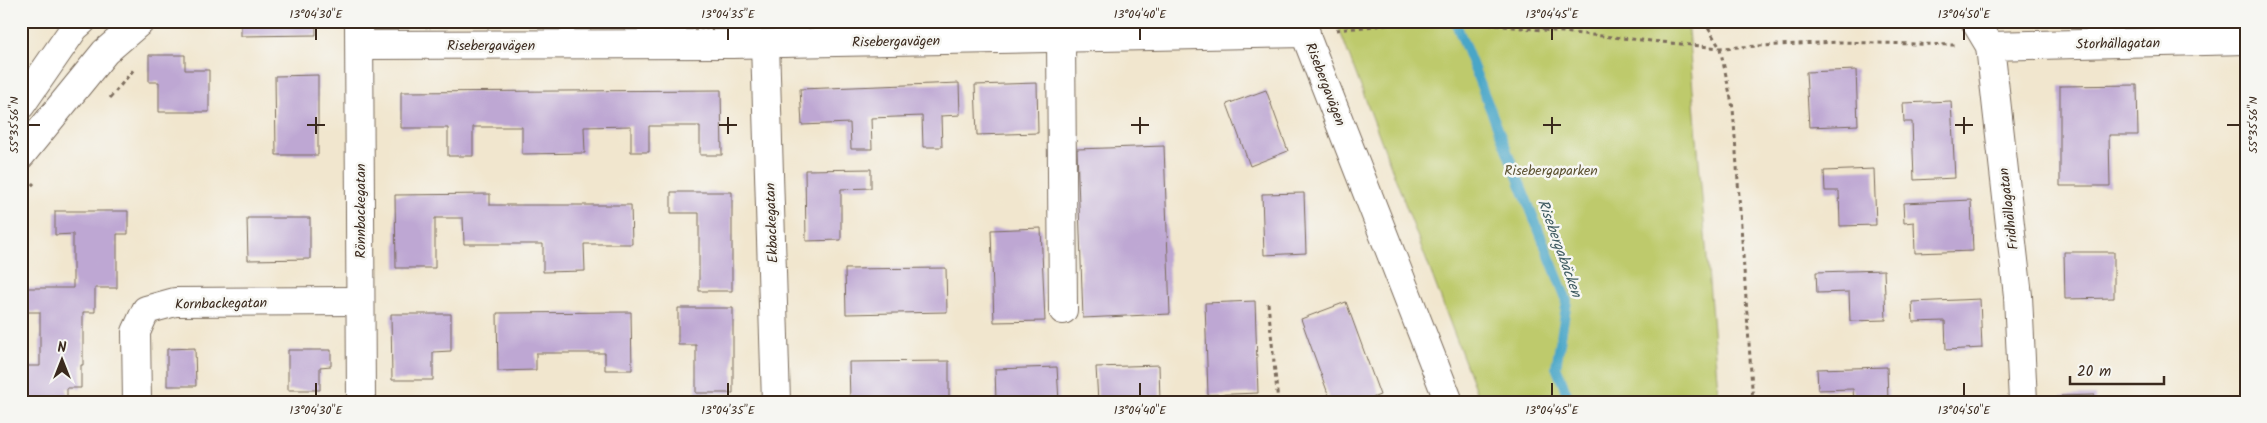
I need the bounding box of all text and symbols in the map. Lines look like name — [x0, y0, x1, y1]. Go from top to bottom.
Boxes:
text: 13°04'30"E — [290, 5, 343, 24]
text: 13°04'35"E — [701, 5, 756, 24]
text: 13°04'40"E — [1114, 5, 1167, 24]
text: 13°04'45"E — [1525, 5, 1580, 24]
text: 13°04'50"E — [1938, 5, 1991, 24]
street label: Risebergavägen — [852, 30, 940, 54]
street label: Storhällagatan — [2076, 32, 2160, 56]
street label: Risebergavägen — [447, 35, 535, 57]
street label: Risebergavägen — [1299, 39, 1351, 129]
text: 55°35'56"N — [5, 96, 24, 154]
text: 55°35'56"N — [2244, 96, 2263, 154]
park label: Risebergaparken — [1504, 160, 1598, 182]
street label: Rönnbackegatan — [350, 163, 372, 259]
street label: Fridhällagatan — [1993, 167, 2025, 251]
street label: Ekbackegatan — [760, 182, 784, 264]
water label: Risebergabäcken — [1530, 196, 1588, 302]
street label: Kornbackegatan — [175, 292, 267, 316]
north arrow — [38, 336, 88, 386]
text: N — [58, 337, 67, 359]
scale bar — [2070, 353, 2163, 385]
text: 20 m — [2077, 360, 2111, 384]
text: 13°04'30"E — [290, 401, 343, 420]
text: 13°04'35"E — [701, 401, 756, 420]
text: 13°04'40"E — [1114, 401, 1167, 420]
text: 13°04'45"E — [1525, 401, 1580, 420]
text: 13°04'50"E — [1938, 401, 1991, 420]

